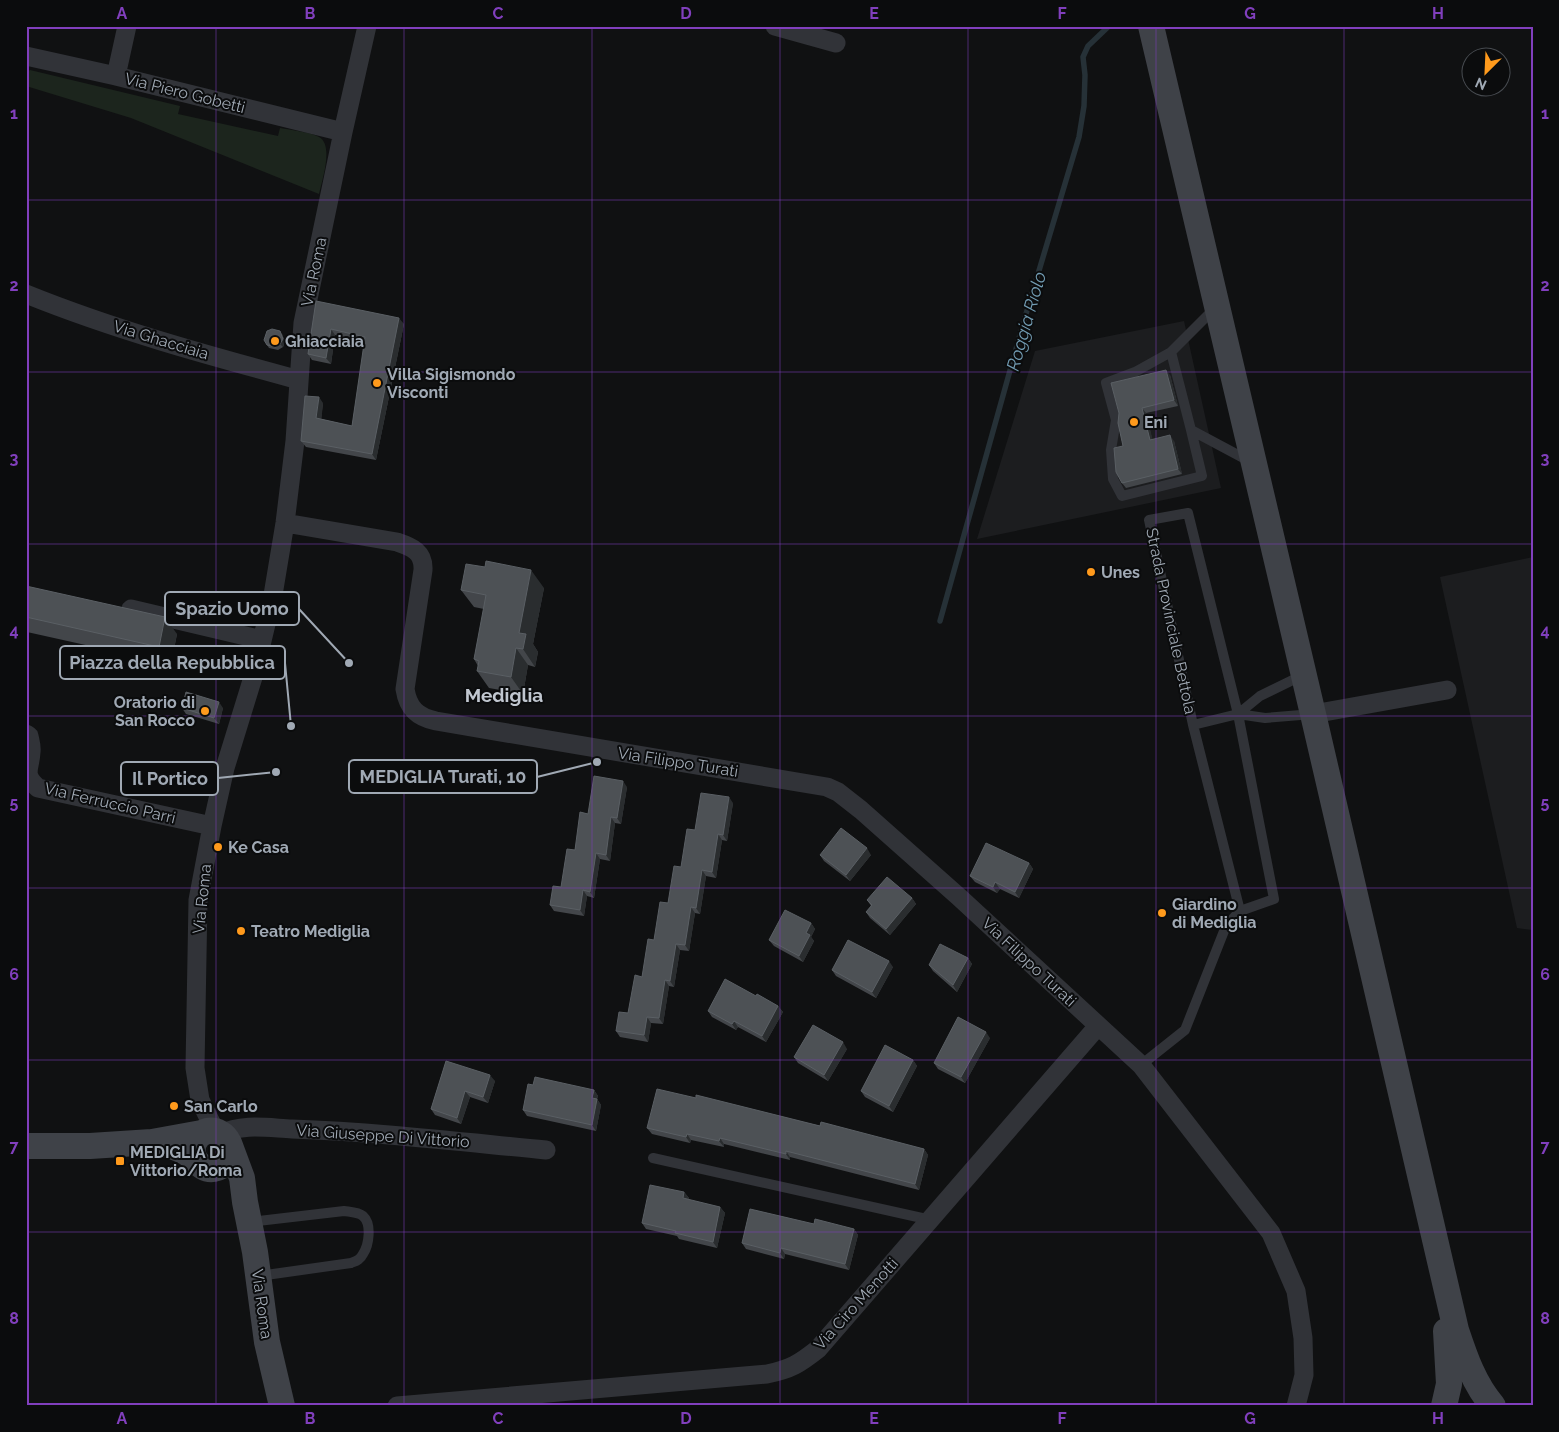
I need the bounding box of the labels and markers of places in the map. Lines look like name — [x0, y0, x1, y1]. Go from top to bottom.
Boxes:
place label: Ghiacciaia — [285, 332, 364, 351]
marker: Ghiacciaia — [269, 335, 281, 347]
place label: Villa Sigismondo Visconti — [387, 365, 516, 402]
marker: Villa Sigismondo Visconti — [371, 377, 383, 389]
place label: Eni — [1144, 413, 1167, 432]
marker: Eni — [1128, 416, 1140, 428]
place label: Unes — [1101, 563, 1140, 582]
marker: Unes — [1085, 566, 1097, 578]
callout: Spazio Uomo — [165, 592, 299, 625]
callout: Piazza della Repubblica — [60, 646, 285, 679]
place label: Oratorio di San Rocco — [114, 693, 195, 730]
marker: Oratorio di San Rocco — [199, 705, 211, 717]
callout: MEDIGLIA Turati, 10 — [349, 760, 537, 793]
callout: Il Portico — [121, 762, 218, 795]
place label: Ke Casa — [228, 838, 289, 857]
marker: Ke Casa — [212, 841, 224, 853]
place label: Giardino di Mediglia — [1172, 895, 1256, 932]
marker: Giardino di Mediglia — [1156, 907, 1168, 919]
place label: Teatro Mediglia — [251, 922, 370, 941]
marker: Teatro Mediglia — [235, 925, 247, 937]
place label: San Carlo — [184, 1097, 258, 1116]
marker: San Carlo — [168, 1100, 180, 1112]
place label: MEDIGLIA Di Vittorio/Roma — [130, 1143, 242, 1180]
marker: MEDIGLIA Di Vittorio/Roma — [114, 1155, 126, 1167]

